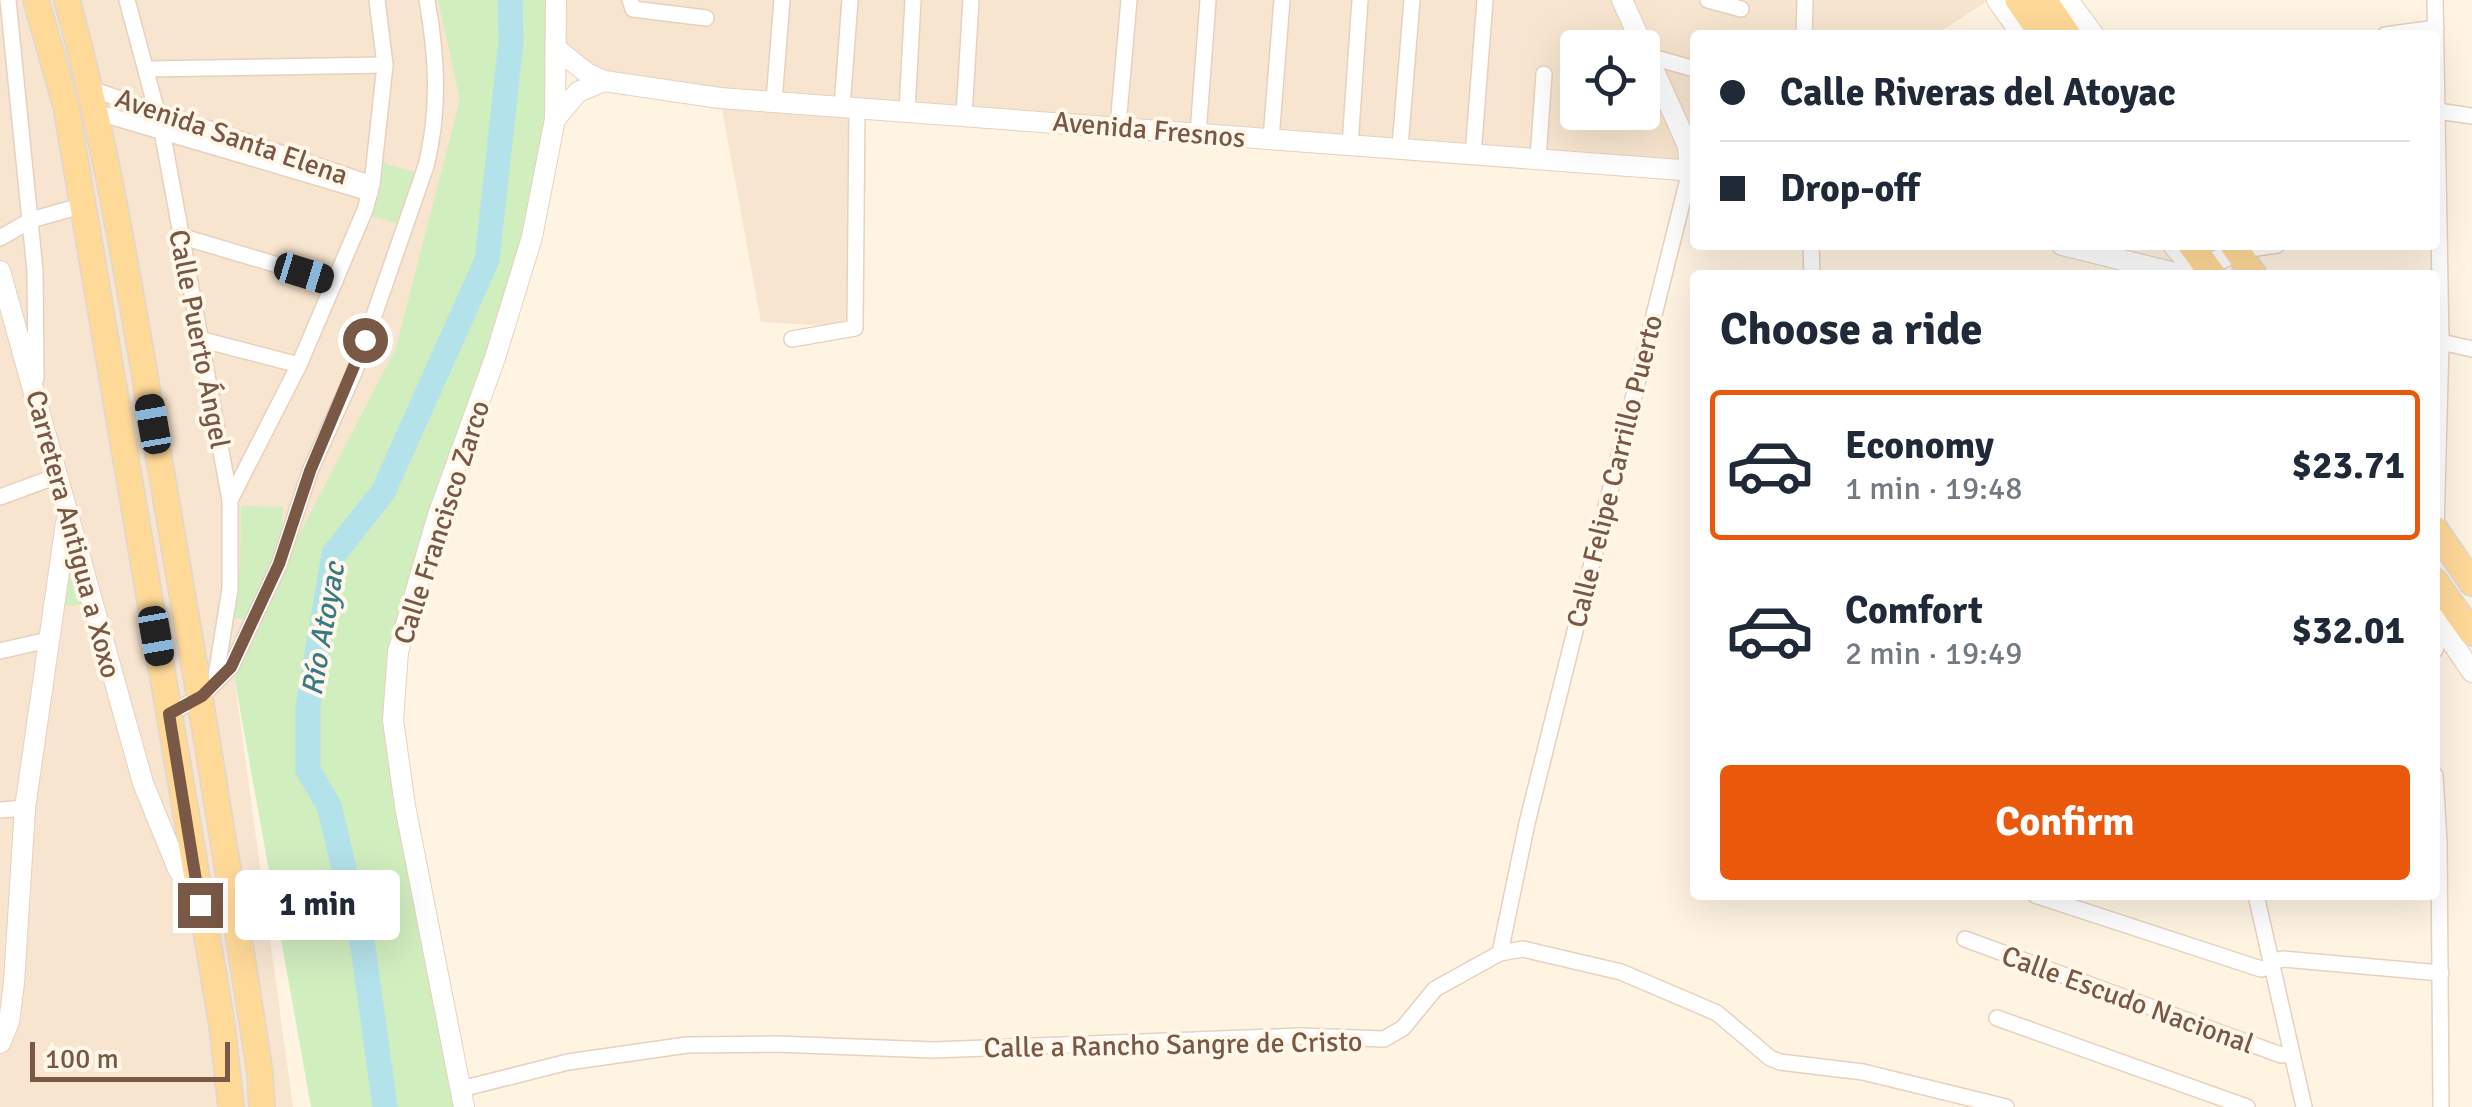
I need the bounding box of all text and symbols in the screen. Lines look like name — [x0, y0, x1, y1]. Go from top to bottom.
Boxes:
map controls — [1560, 30, 1660, 130]
button: locate — [1560, 30, 1660, 130]
text: Calle Riveras del Atoyac — [1780, 69, 2176, 116]
street label: Avenida Santa Elena — [111, 81, 352, 193]
street label: Avenida Fresnos — [1051, 105, 1247, 155]
text: Drop-off — [1780, 165, 1920, 212]
street label: Calle Puerto Ángel — [161, 227, 237, 452]
car — [271, 250, 337, 296]
text: Choose a ride — [1720, 302, 1983, 357]
street label: Calle Felipe Carrillo Puerto — [1560, 311, 1670, 631]
route start — [343, 318, 388, 363]
street label: Carretera Antigua a Xoxo — [18, 387, 128, 682]
car — [133, 392, 173, 456]
street label: Calle Francisco Zarco — [386, 396, 497, 649]
icon: car — [1725, 420, 1815, 510]
text: Economy — [1845, 422, 1994, 469]
text: $23.71 — [2292, 442, 2405, 489]
text: 1 min · 19:48 — [1845, 469, 2023, 508]
water label: Río Atoyac — [294, 558, 354, 698]
icon: car — [1725, 585, 1815, 675]
text: Comfort — [1845, 587, 1983, 634]
car — [136, 604, 176, 668]
text: $32.01 — [2292, 607, 2405, 654]
text: 2 min · 19:49 — [1845, 634, 2023, 673]
button: Confirm — [1720, 765, 2410, 880]
callout: 1 min — [235, 870, 400, 940]
route end — [178, 883, 223, 928]
text: 1 min — [279, 885, 356, 924]
street label: Calle Escudo Nacional — [1997, 939, 2258, 1061]
street label: Calle a Rancho Sangre de Cristo — [983, 1025, 1363, 1065]
scale bar — [30, 1037, 230, 1082]
text: 100 m — [45, 1042, 119, 1076]

